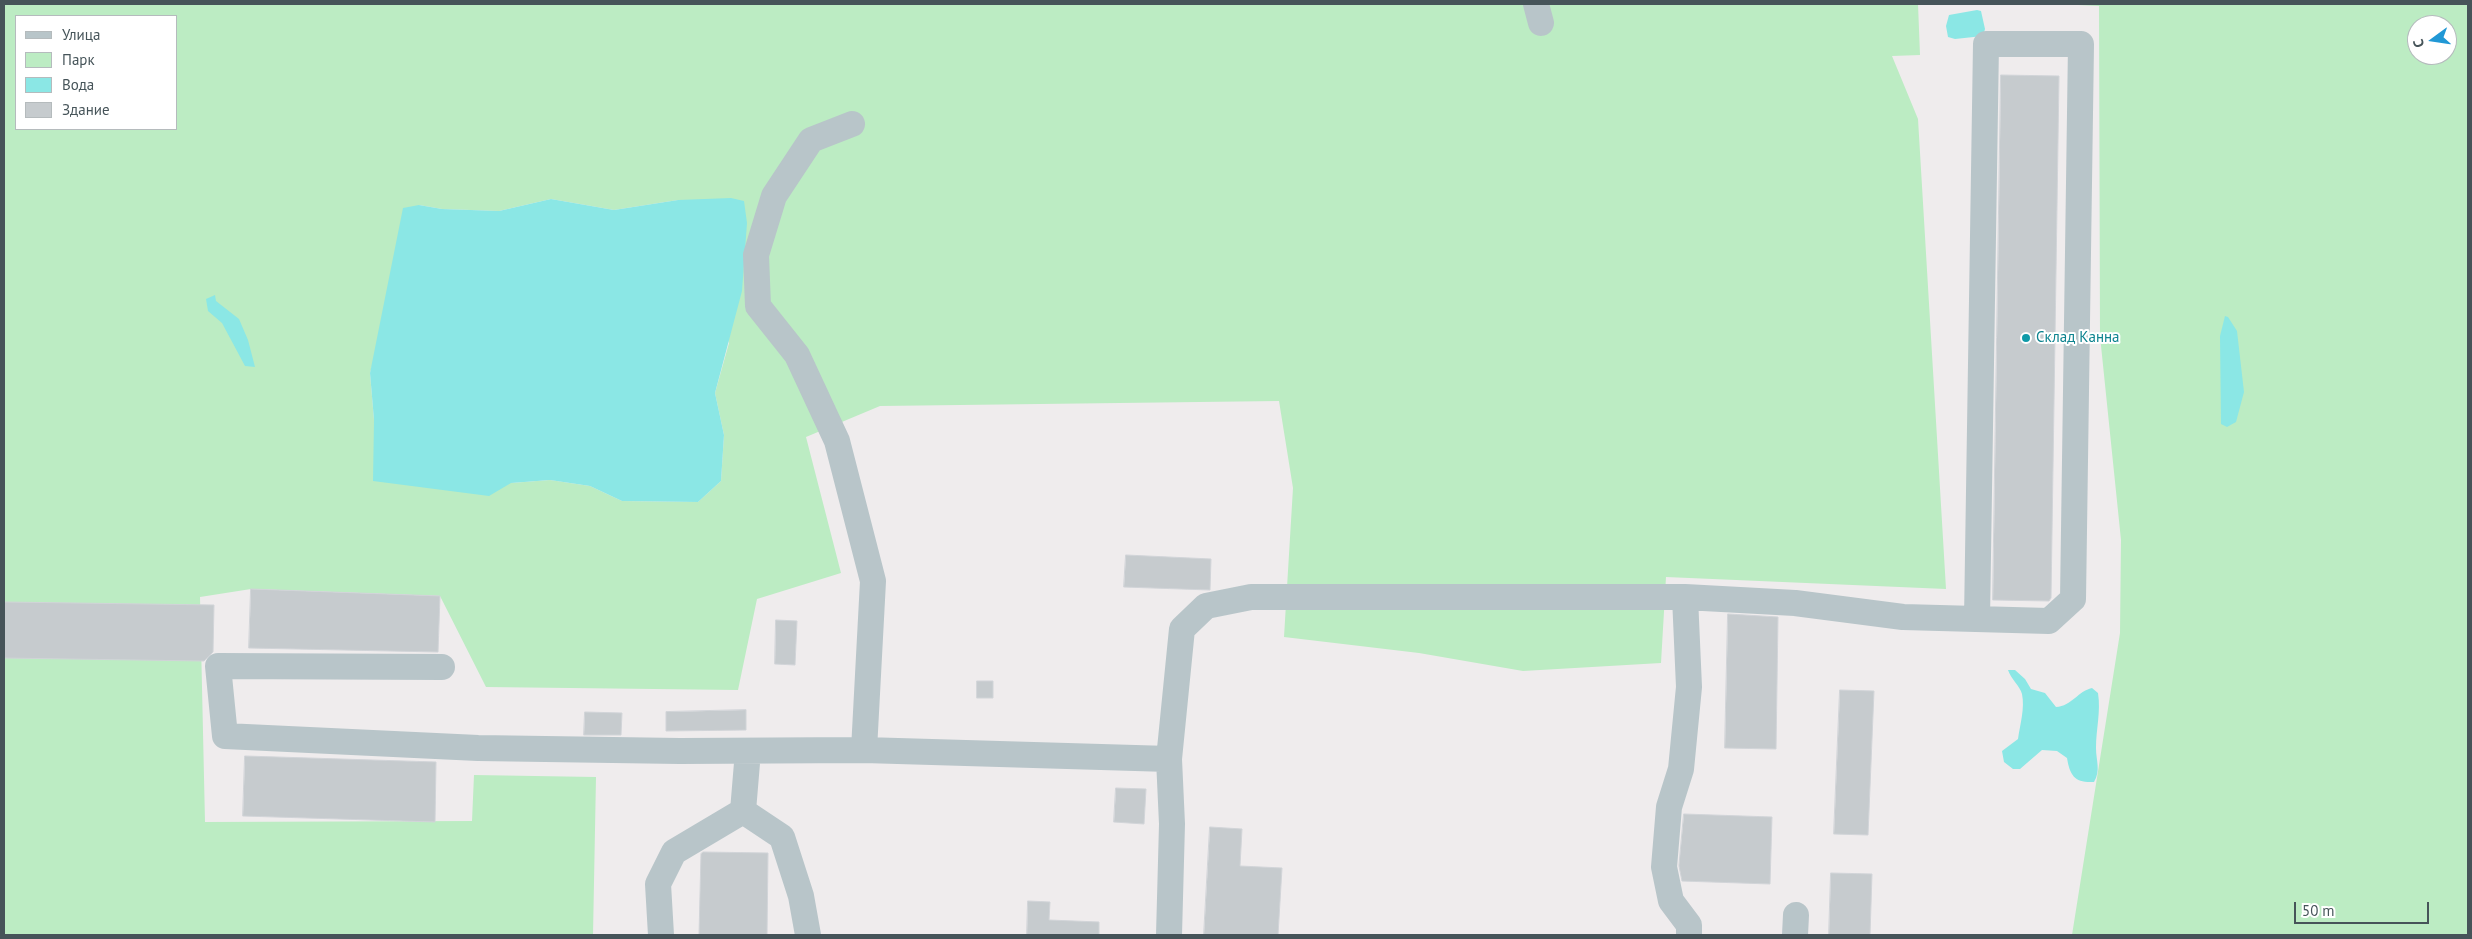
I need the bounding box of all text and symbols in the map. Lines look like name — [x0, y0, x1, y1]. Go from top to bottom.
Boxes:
legend — [15, 15, 178, 130]
north arrow — [2407, 15, 2457, 65]
text: Улица — [62, 25, 100, 44]
text: С — [2409, 37, 2428, 49]
text: Парк — [62, 50, 95, 69]
text: Вода — [62, 75, 94, 94]
text: Здание — [62, 100, 110, 119]
place label: Склад Канна — [2036, 329, 2120, 347]
marker: Склад Канна — [2020, 332, 2032, 344]
scale bar — [2297, 892, 2432, 924]
text: 50 m — [2302, 901, 2335, 920]

